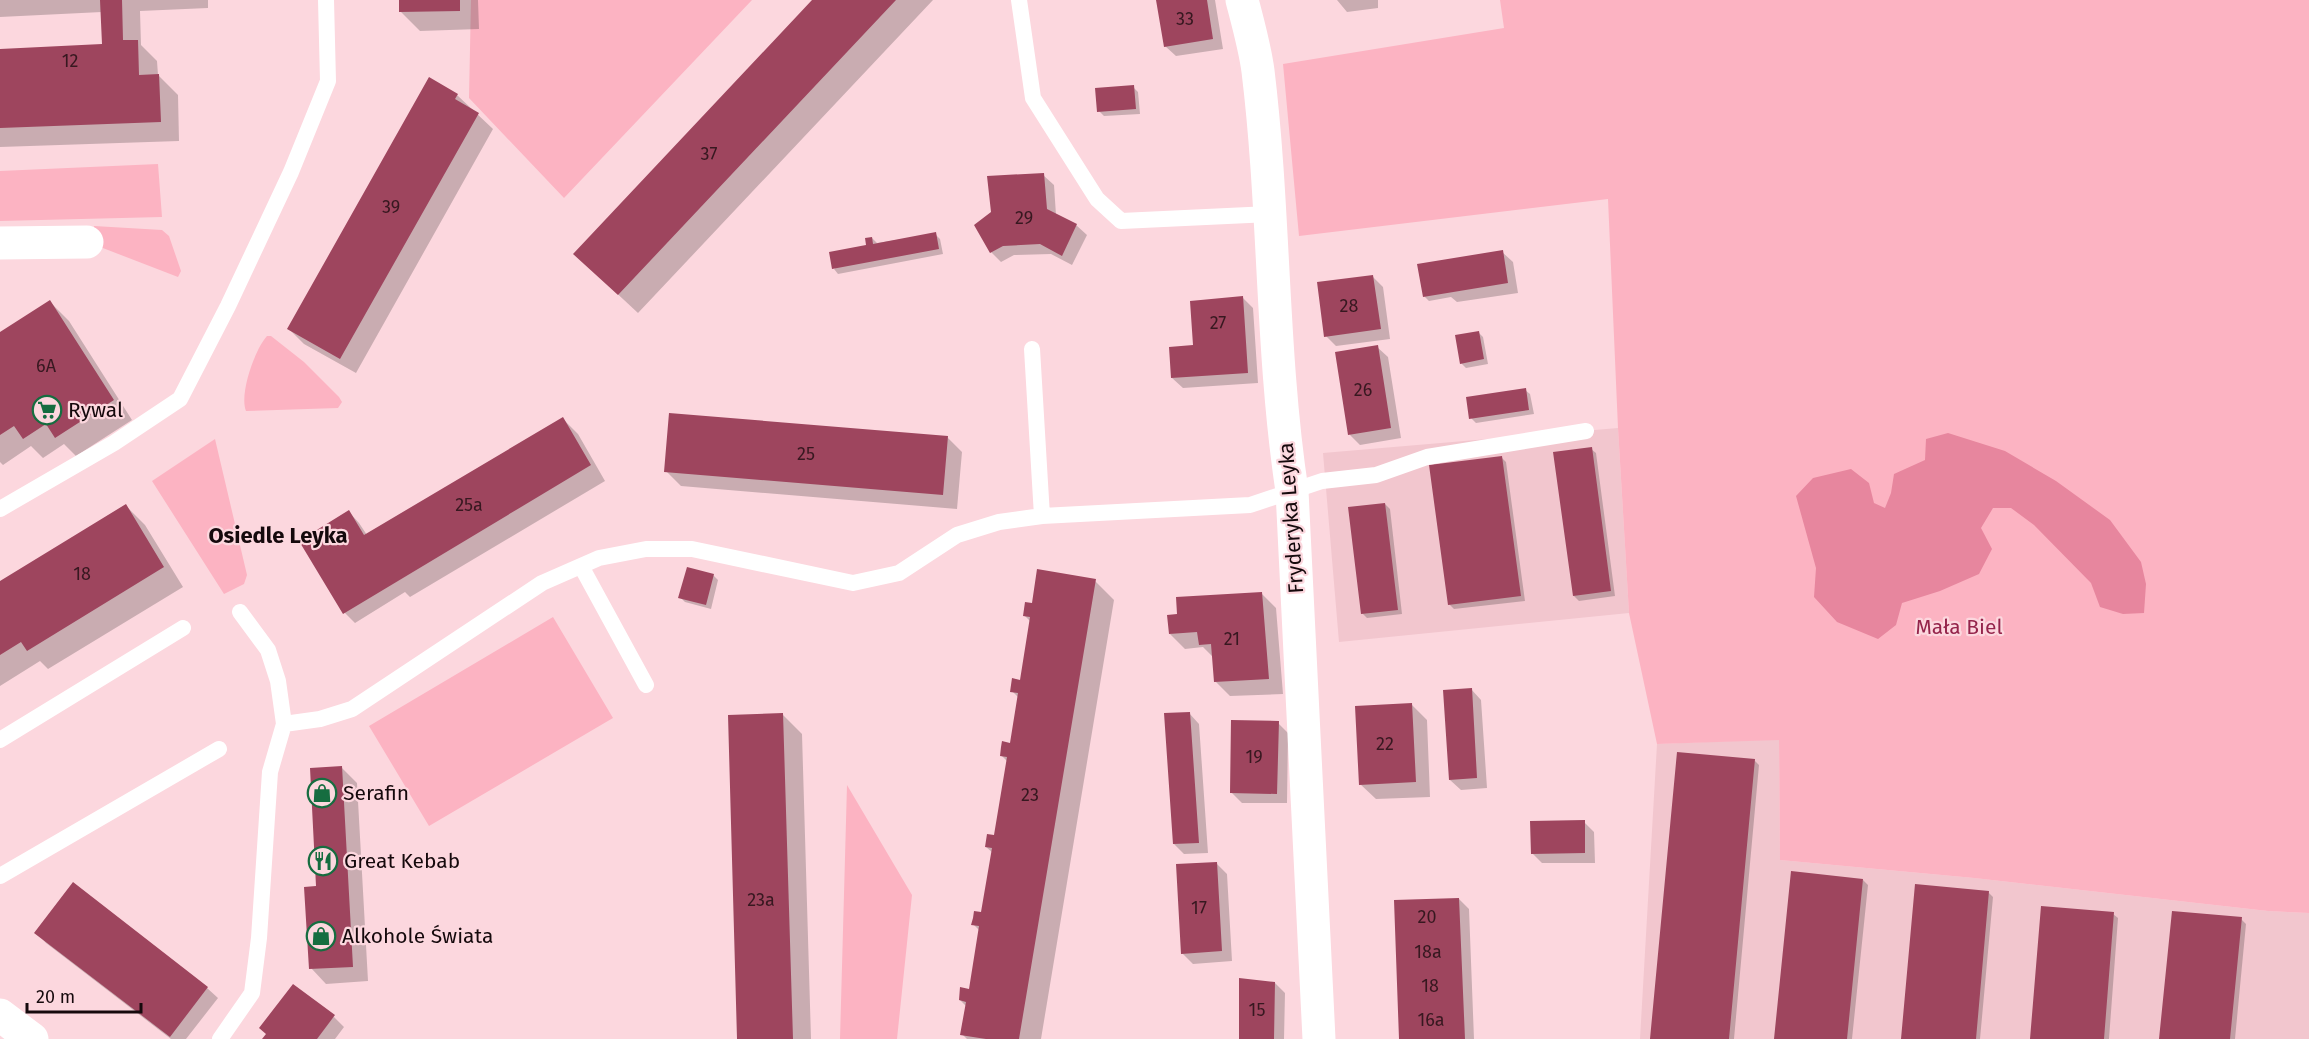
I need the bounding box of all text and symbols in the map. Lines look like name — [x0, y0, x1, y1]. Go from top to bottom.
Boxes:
house number: 33 — [1176, 8, 1194, 30]
house number: 12 — [62, 50, 78, 72]
house number: 37 — [701, 143, 717, 165]
house number: 39 — [382, 196, 400, 218]
house number: 29 — [1015, 207, 1033, 229]
house number: 28 — [1340, 295, 1358, 317]
house number: 27 — [1210, 312, 1226, 334]
house number: 6A — [36, 355, 57, 377]
house number: 26 — [1354, 379, 1372, 401]
supermarket icon: Rywal — [31, 394, 63, 426]
place label: Rywal — [68, 397, 123, 423]
street label: Fryderyka Leyka — [1273, 442, 1309, 594]
house number: 25 — [797, 443, 815, 465]
house number: 25a — [455, 494, 483, 516]
district label: Osiedle Leyka — [208, 522, 348, 549]
house number: 18 — [73, 563, 91, 585]
park label: Mała Biel — [1915, 614, 2003, 640]
house number: 21 — [1224, 628, 1240, 650]
house number: 22 — [1376, 733, 1394, 755]
house number: 19 — [1245, 746, 1263, 768]
shop icon: Serafin — [306, 777, 338, 809]
place label: Serafin — [343, 780, 409, 806]
house number: 23 — [1021, 784, 1039, 806]
restaurant icon: Great Kebab — [307, 845, 339, 877]
place label: Great Kebab — [344, 848, 460, 874]
house number: 23a — [747, 889, 775, 911]
house number: 17 — [1191, 897, 1207, 919]
house number: 20 — [1418, 906, 1436, 928]
shop icon: Alkohole Świata — [305, 920, 337, 952]
place label: Alkohole Świata — [342, 923, 493, 949]
house number: 18a — [1414, 941, 1442, 963]
house number: 18 — [1421, 975, 1439, 997]
scale bar — [27, 976, 141, 1014]
text: 20 m — [36, 986, 75, 1008]
house number: 15 — [1249, 999, 1265, 1021]
house number: 16a — [1417, 1009, 1445, 1031]

